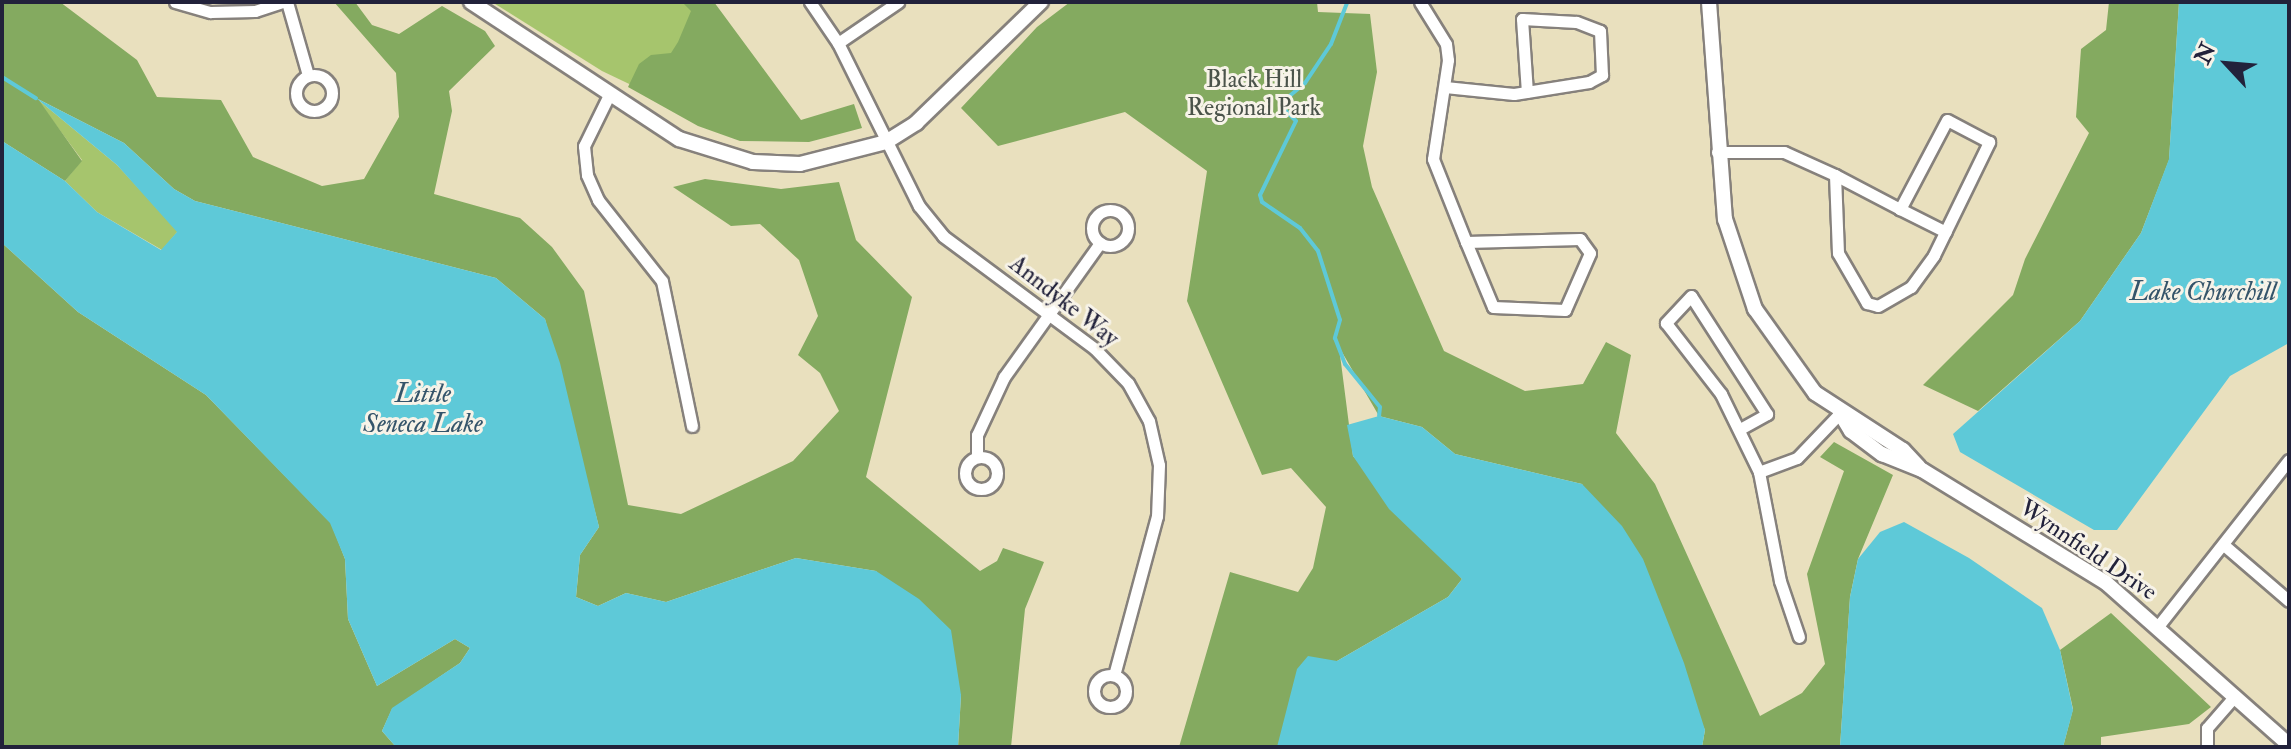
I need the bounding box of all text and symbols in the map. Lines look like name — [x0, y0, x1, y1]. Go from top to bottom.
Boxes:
north arrow — [2187, 24, 2267, 104]
text: N — [2189, 38, 2222, 68]
park label: Black Hill Regional Park — [1187, 66, 1321, 122]
street label: Anndyke Way — [1004, 249, 1124, 353]
water label: Lake Churchill — [2130, 277, 2276, 309]
water label: Little Seneca Lake — [363, 379, 483, 440]
street label: Wynnfield Drive — [2014, 493, 2162, 607]

